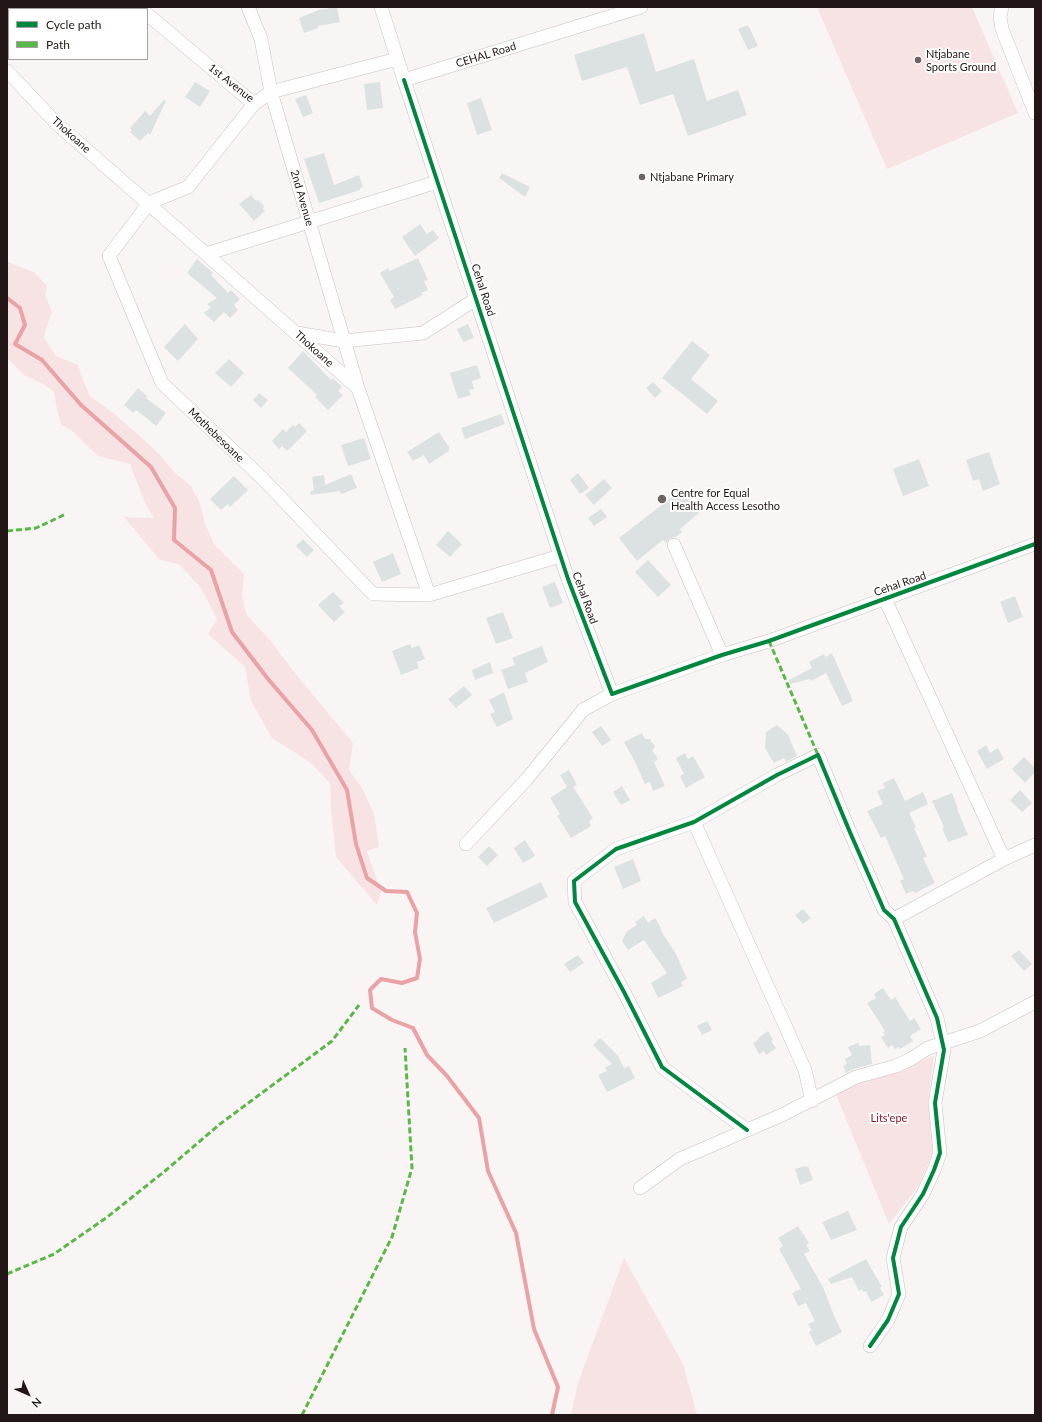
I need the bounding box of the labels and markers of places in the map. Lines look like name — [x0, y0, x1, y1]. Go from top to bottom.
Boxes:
place label: Ntjabane Sports Ground — [926, 47, 996, 73]
marker: Ntjabane Sports Ground — [913, 55, 923, 65]
place label: Ntjabane Primary — [650, 170, 734, 184]
marker: Ntjabane Primary — [637, 172, 647, 182]
place label: Centre for Equal Health Access Lesotho — [671, 486, 780, 512]
marker: Centre for Equal Health Access Lesotho — [656, 493, 668, 505]

